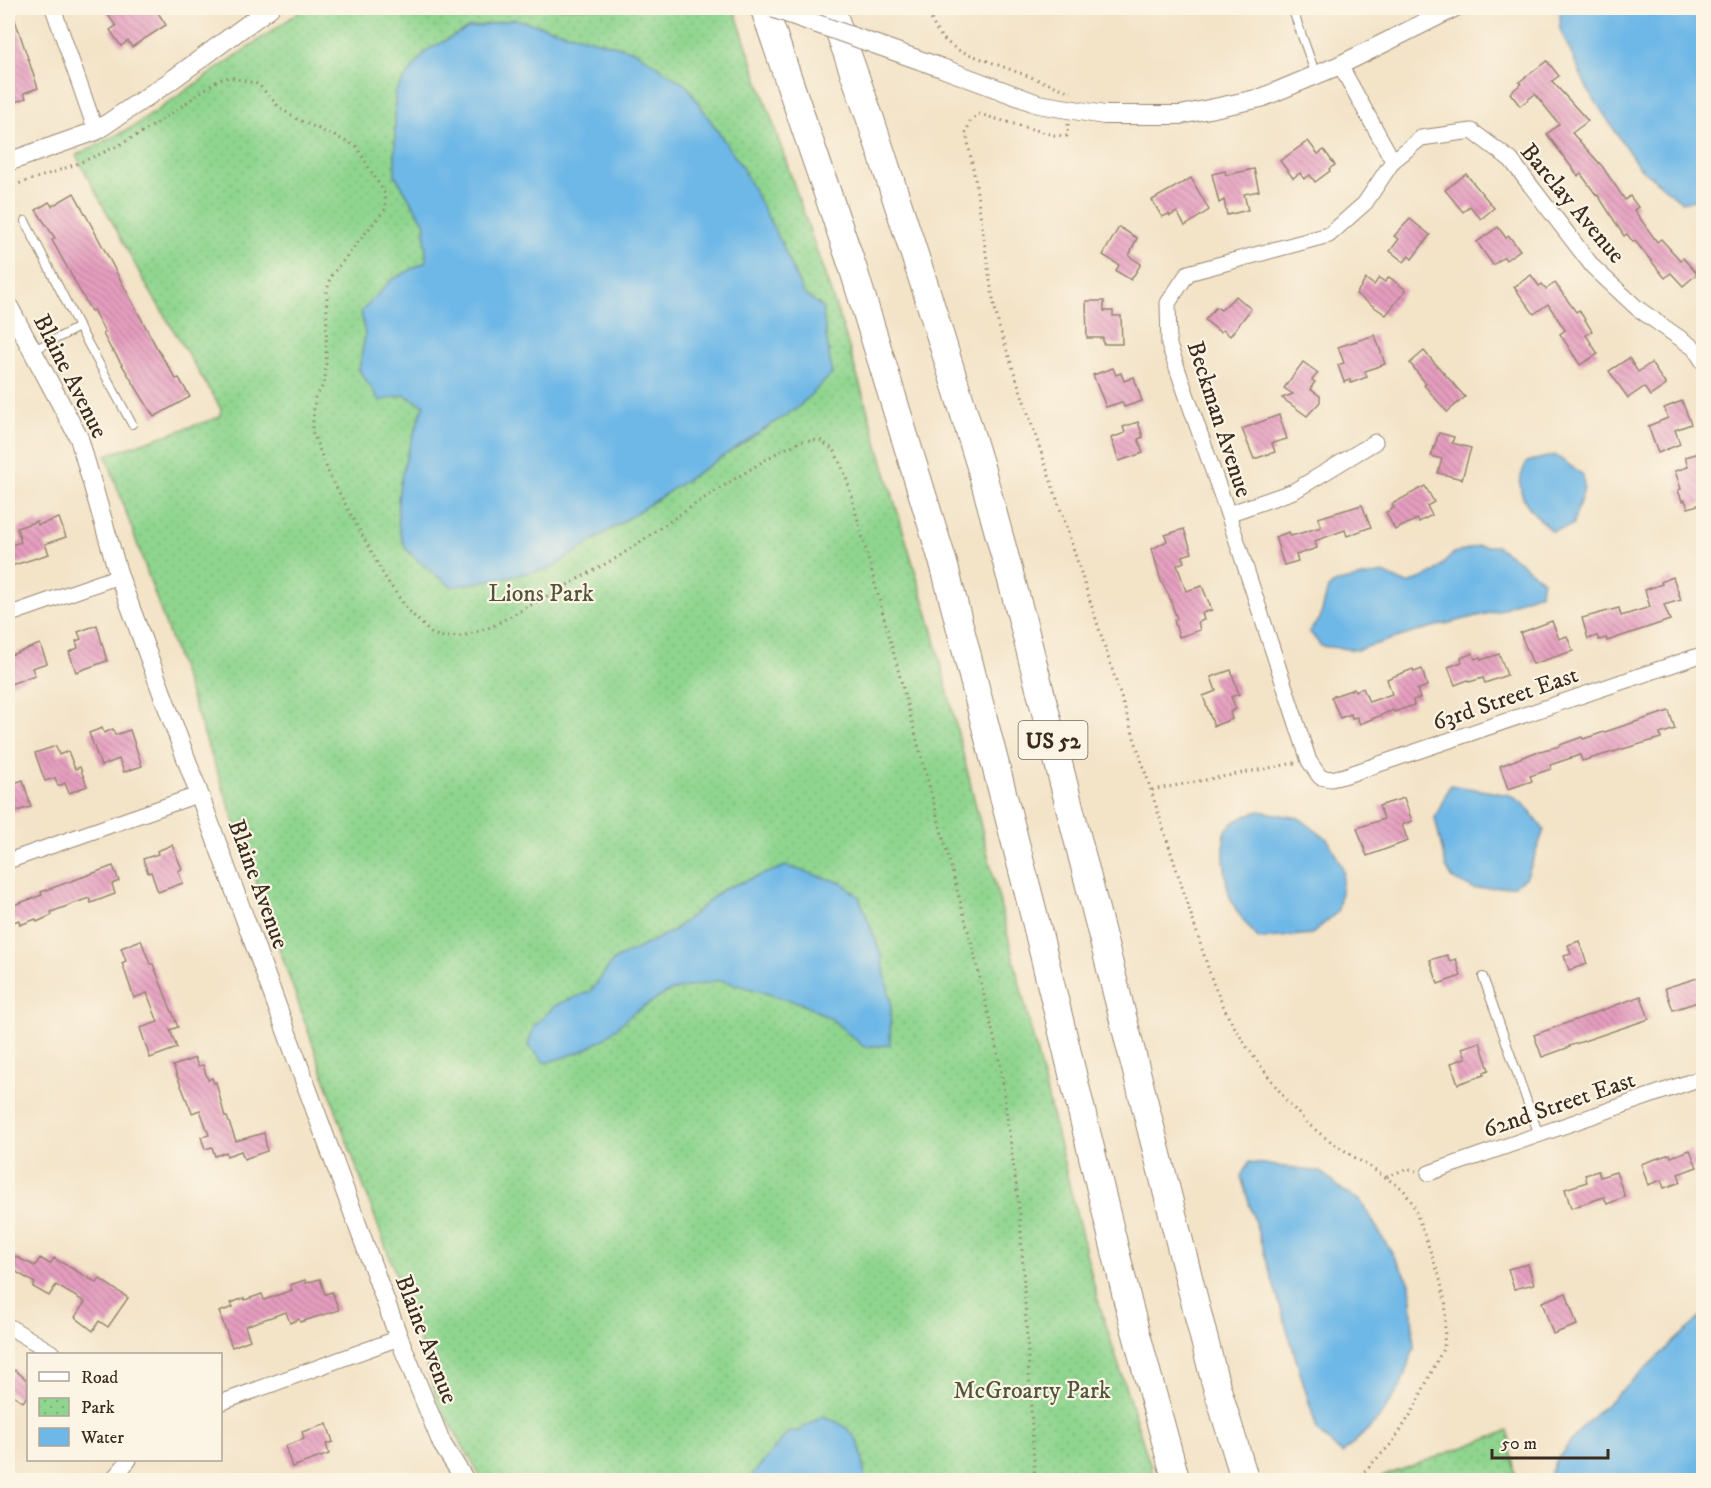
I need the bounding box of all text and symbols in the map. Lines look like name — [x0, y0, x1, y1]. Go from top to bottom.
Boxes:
street label: Barclay Avenue — [1513, 137, 1631, 270]
street label: Blaine Avenue — [26, 309, 114, 444]
street label: Beckman Avenue — [1180, 337, 1258, 501]
park label: Lions Park — [488, 579, 594, 609]
street label: 63rd Street East — [1428, 660, 1582, 738]
road number: US 52 — [1018, 721, 1088, 759]
street label: Blaine Avenue — [221, 816, 295, 953]
street label: 62nd Street East — [1479, 1065, 1640, 1145]
street label: Blaine Avenue — [388, 1271, 464, 1408]
legend — [27, 1353, 222, 1461]
text: Road — [81, 1367, 118, 1389]
park label: McGroarty Park — [953, 1376, 1111, 1406]
text: Park — [81, 1397, 115, 1419]
scale bar — [1492, 1422, 1608, 1460]
text: Water — [80, 1427, 124, 1449]
text: 50 m — [1501, 1433, 1537, 1455]

